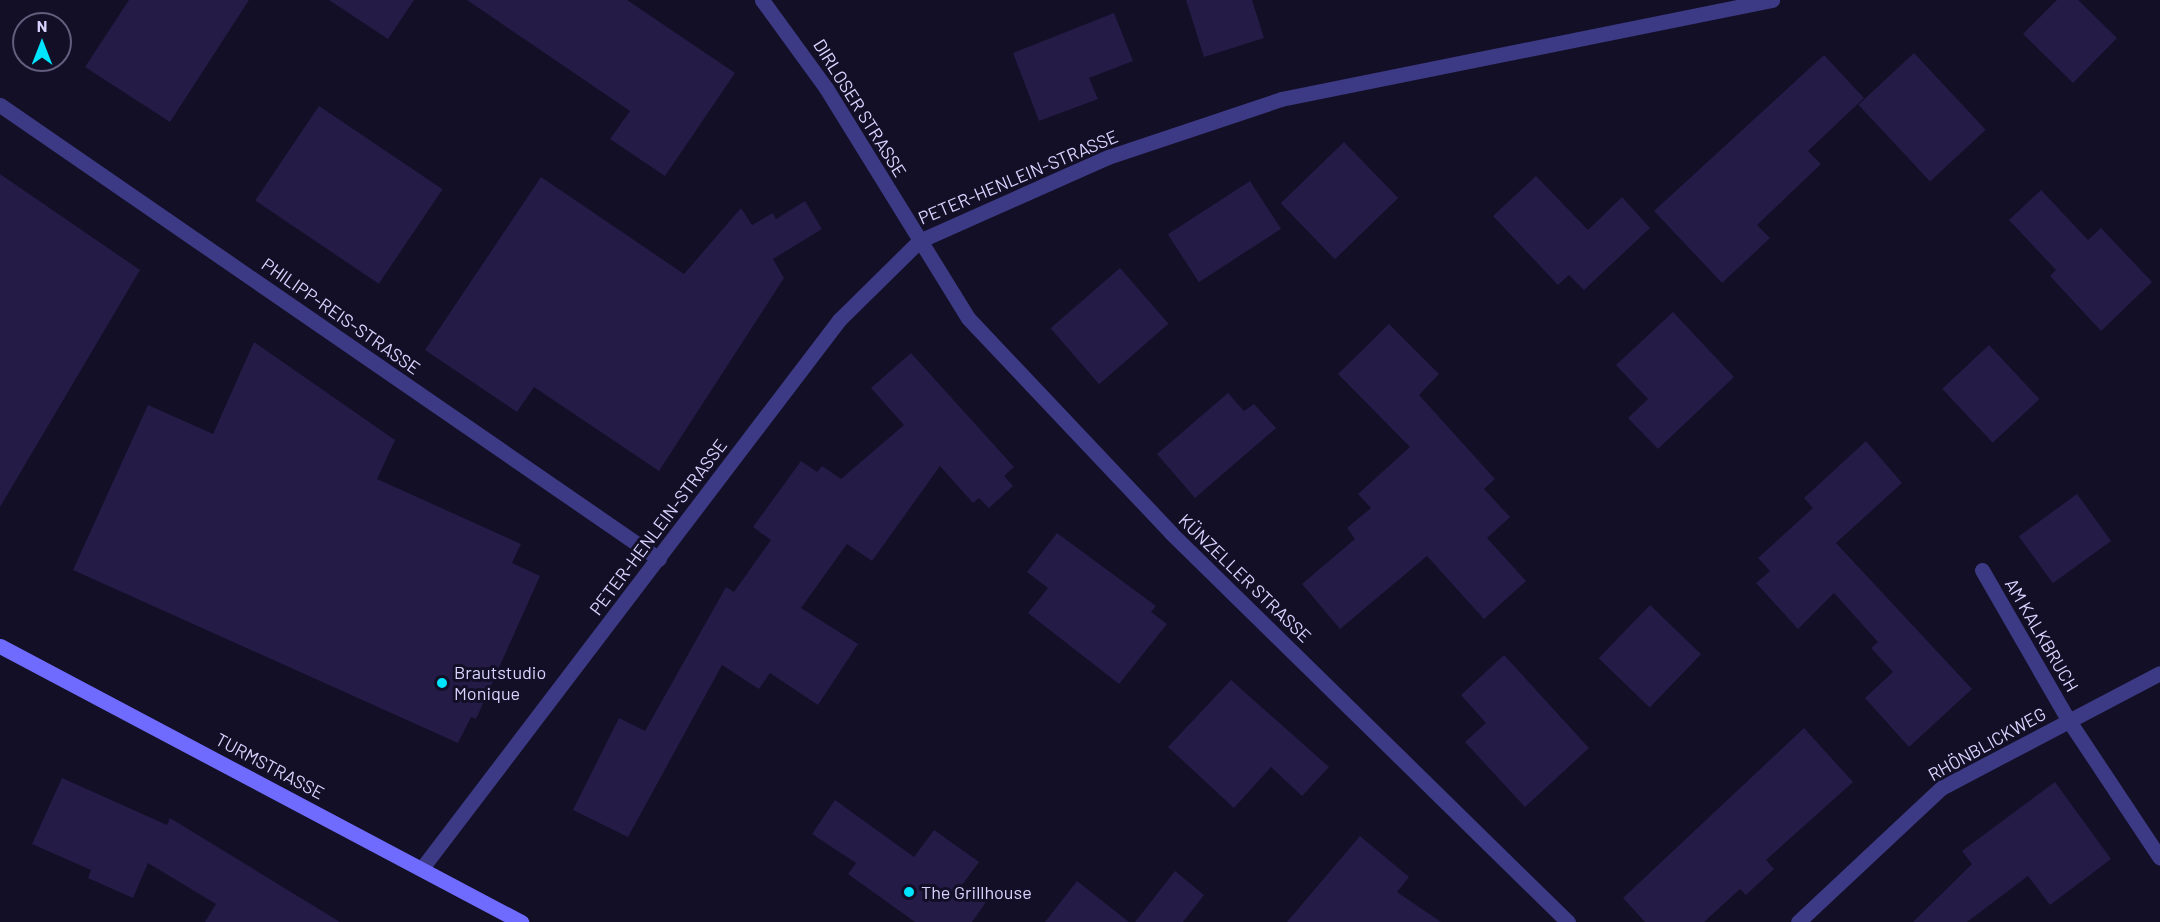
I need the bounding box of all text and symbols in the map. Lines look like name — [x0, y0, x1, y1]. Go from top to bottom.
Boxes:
north arrow — [12, 12, 72, 72]
text: N — [37, 16, 47, 35]
street label: DIRLOSER STRASSE — [809, 35, 911, 181]
street label: PETER-HENLEIN-STRASSE — [915, 125, 1121, 229]
street label: PHILIPP-REIS-STRASSE — [258, 253, 424, 379]
street label: PETER-HENLEIN-STRASSE — [585, 435, 731, 619]
street label: KÜNZELLER STRASSE — [1174, 509, 1316, 647]
street label: AM KALKBRUCH — [2001, 574, 2083, 696]
place label: Brautstudio Monique — [454, 662, 546, 704]
marker: Brautstudio Monique — [435, 676, 449, 690]
street label: RHÖNBLICKWEG — [1924, 703, 2050, 785]
street label: TURMSTRASSE — [212, 728, 328, 804]
place label: The Grillhouse — [921, 881, 1032, 903]
marker: The Grillhouse — [902, 885, 916, 899]

